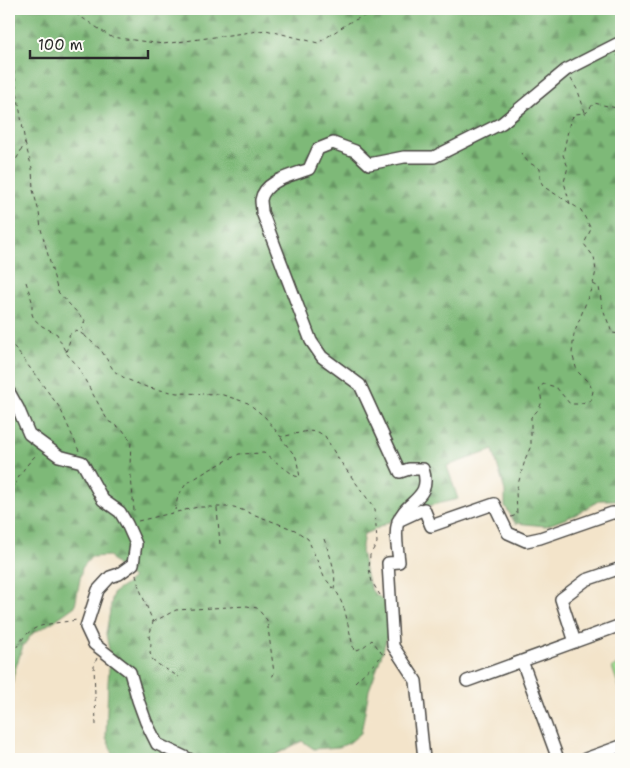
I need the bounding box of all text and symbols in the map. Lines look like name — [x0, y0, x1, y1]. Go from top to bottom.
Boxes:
scale bar — [30, 28, 148, 60]
text: 100 m — [38, 35, 83, 55]

